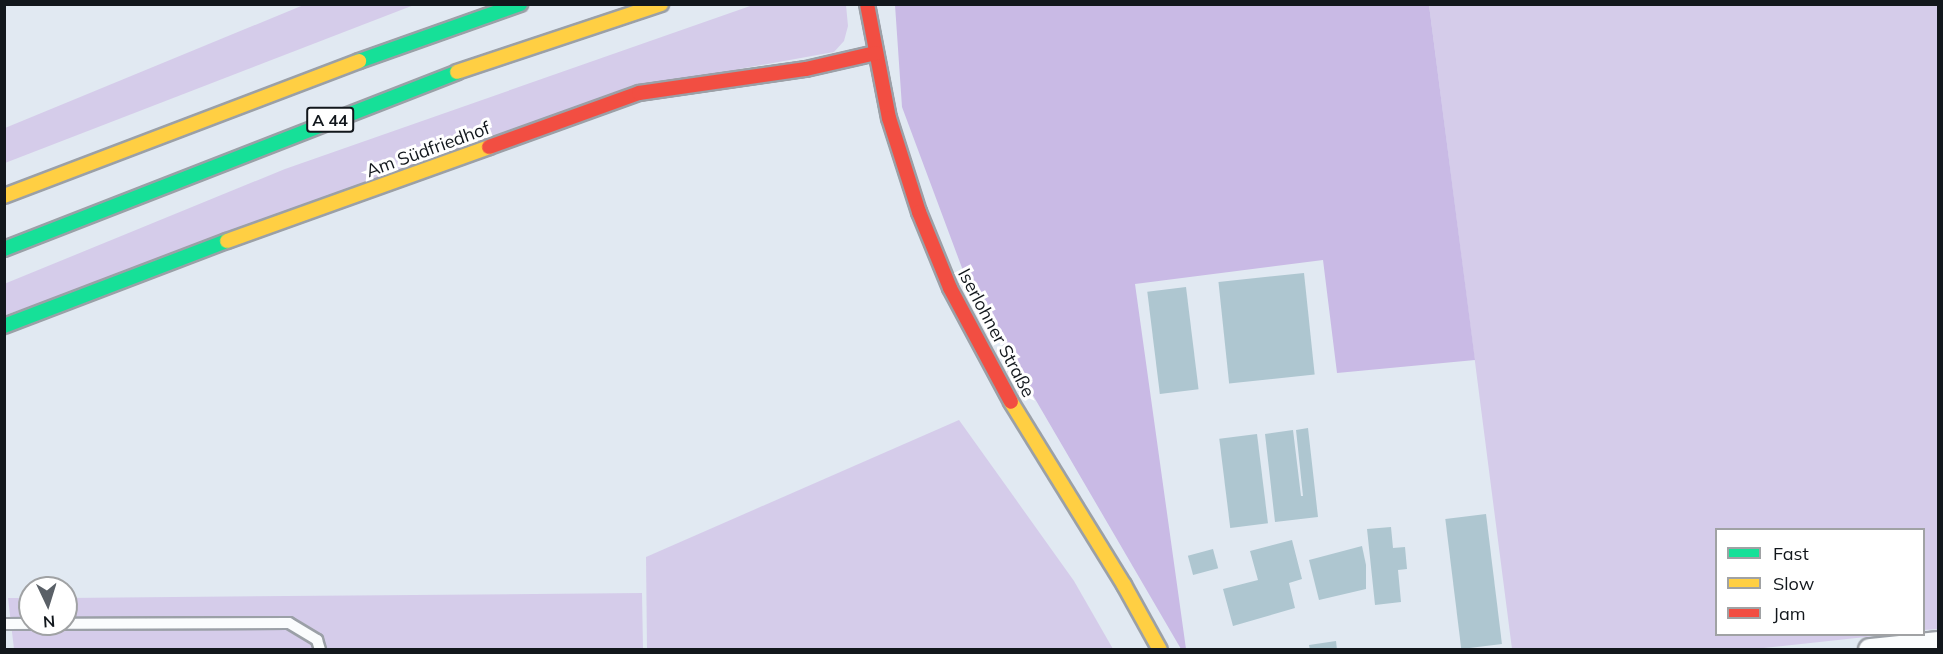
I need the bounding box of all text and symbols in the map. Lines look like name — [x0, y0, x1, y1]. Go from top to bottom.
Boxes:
road number: A 44 — [306, 107, 354, 133]
street label: Am Südfriedhof — [363, 118, 493, 182]
street label: Iserlohner Straße — [953, 265, 1039, 401]
legend — [1715, 528, 1925, 636]
text: Fast — [1773, 542, 1809, 565]
text: Slow — [1773, 572, 1814, 595]
north arrow — [18, 576, 78, 636]
text: Jam — [1773, 602, 1806, 625]
text: N — [42, 612, 56, 632]

